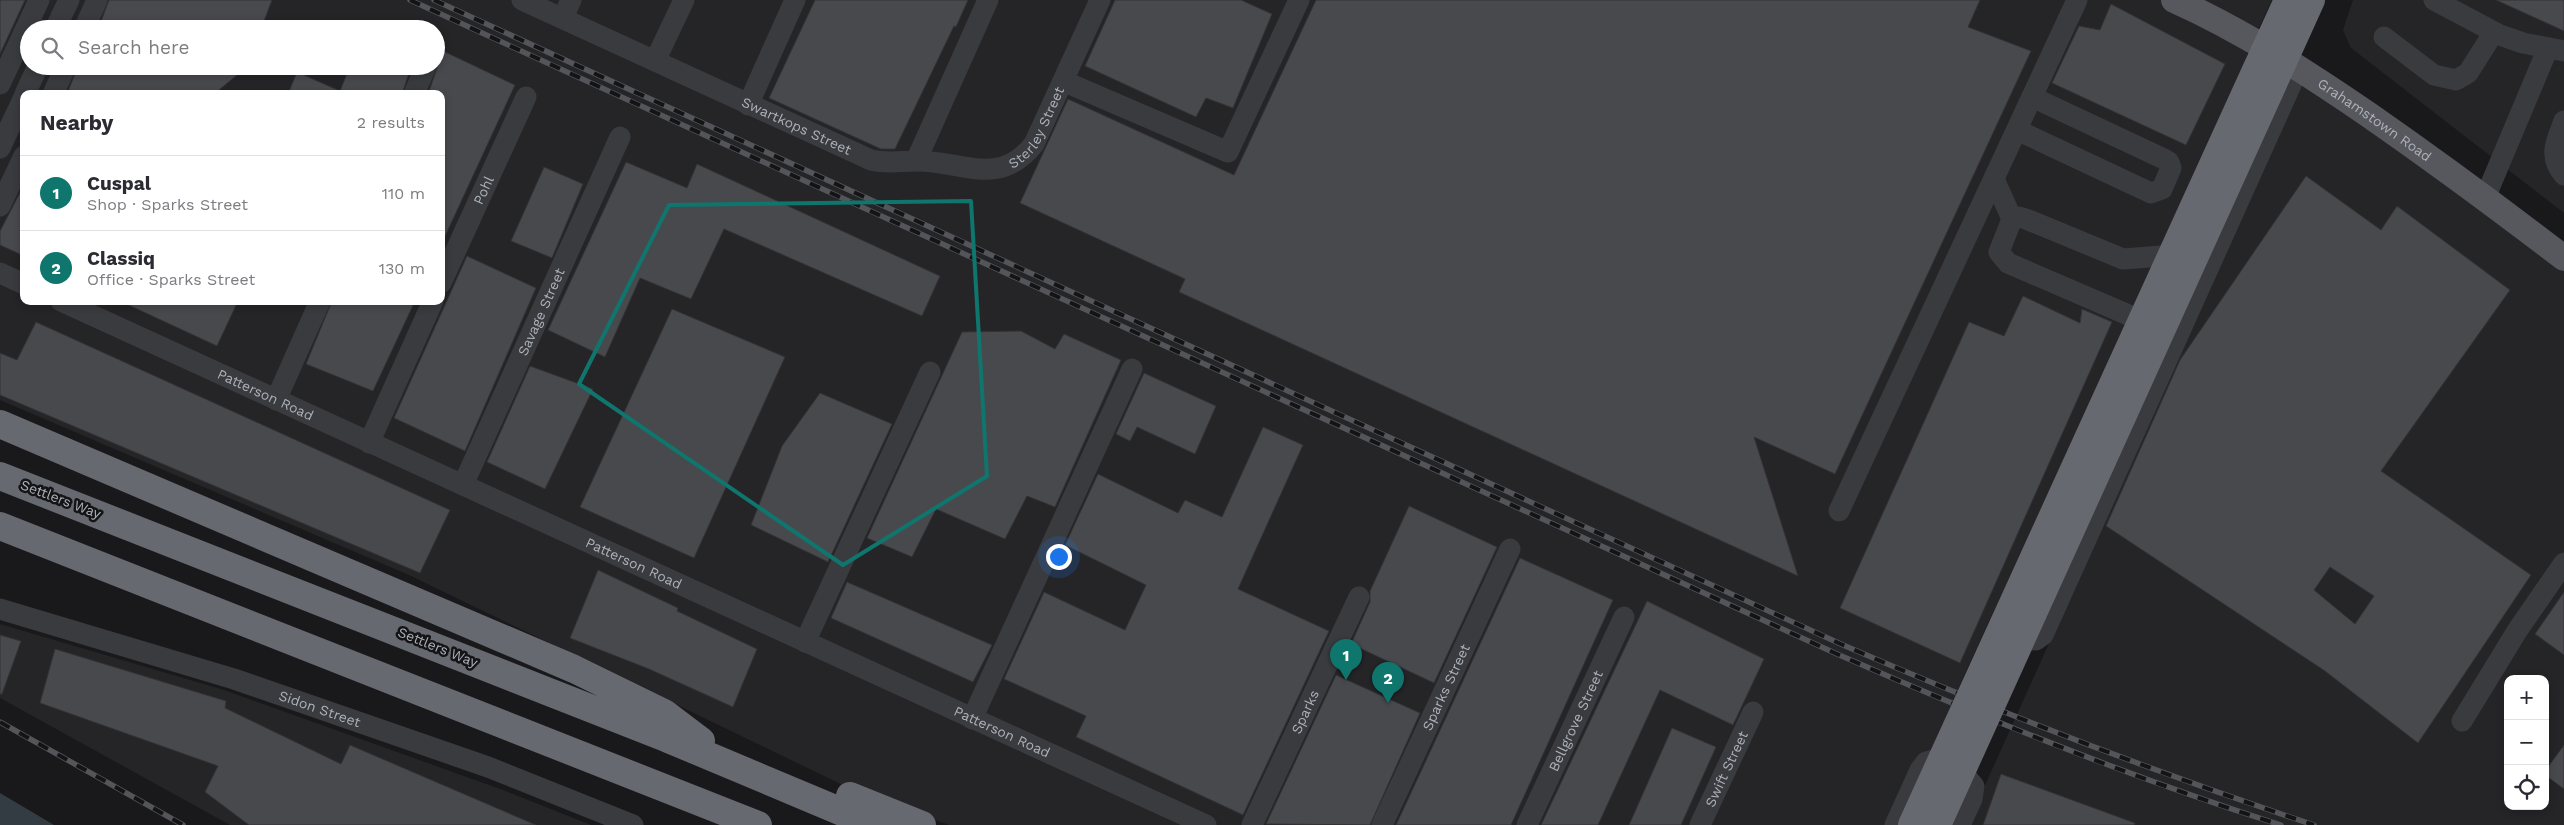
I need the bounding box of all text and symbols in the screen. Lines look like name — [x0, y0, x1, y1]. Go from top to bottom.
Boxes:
search box — [20, 20, 445, 75]
icon: search — [38, 34, 66, 62]
text: Search here — [78, 36, 189, 59]
street label: Grahamstown Road — [2315, 75, 2434, 165]
street label: Sterley Street — [1006, 84, 1067, 172]
street label: Swartkops Street — [739, 94, 854, 158]
text: Nearby — [40, 110, 113, 135]
text: 2 results — [357, 113, 425, 132]
text: Cuspal — [87, 172, 151, 195]
street label: Pohl — [470, 173, 497, 207]
text: 1 — [53, 184, 59, 203]
text: 110 m — [382, 184, 425, 203]
text: Shop · Sparks Street — [87, 195, 248, 214]
text: Classiq — [87, 247, 155, 270]
text: 2 — [51, 259, 61, 278]
text: 130 m — [379, 259, 425, 278]
street label: Savage Street — [514, 266, 568, 358]
text: Office · Sparks Street — [87, 270, 255, 289]
street label: Patterson Road — [215, 366, 316, 424]
street label: Settlers Way — [18, 476, 104, 522]
street label: Patterson Road — [583, 534, 684, 592]
your location — [1046, 544, 1072, 570]
street label: Settlers Way — [396, 624, 481, 671]
pin: 1 — [1330, 639, 1362, 680]
street label: Sparks Street — [1419, 641, 1473, 733]
pin: 2 — [1372, 662, 1404, 703]
street label: Bellgrove Street — [1545, 668, 1606, 774]
map controls — [2504, 675, 2549, 810]
button: + — [2504, 675, 2549, 720]
street label: Sidon Street — [277, 687, 363, 730]
street label: Sparks — [1288, 687, 1322, 736]
street label: Patterson Road — [952, 703, 1053, 761]
button: − — [2504, 720, 2549, 765]
street label: Swift Street — [1702, 728, 1751, 809]
button: locate — [2504, 765, 2549, 810]

